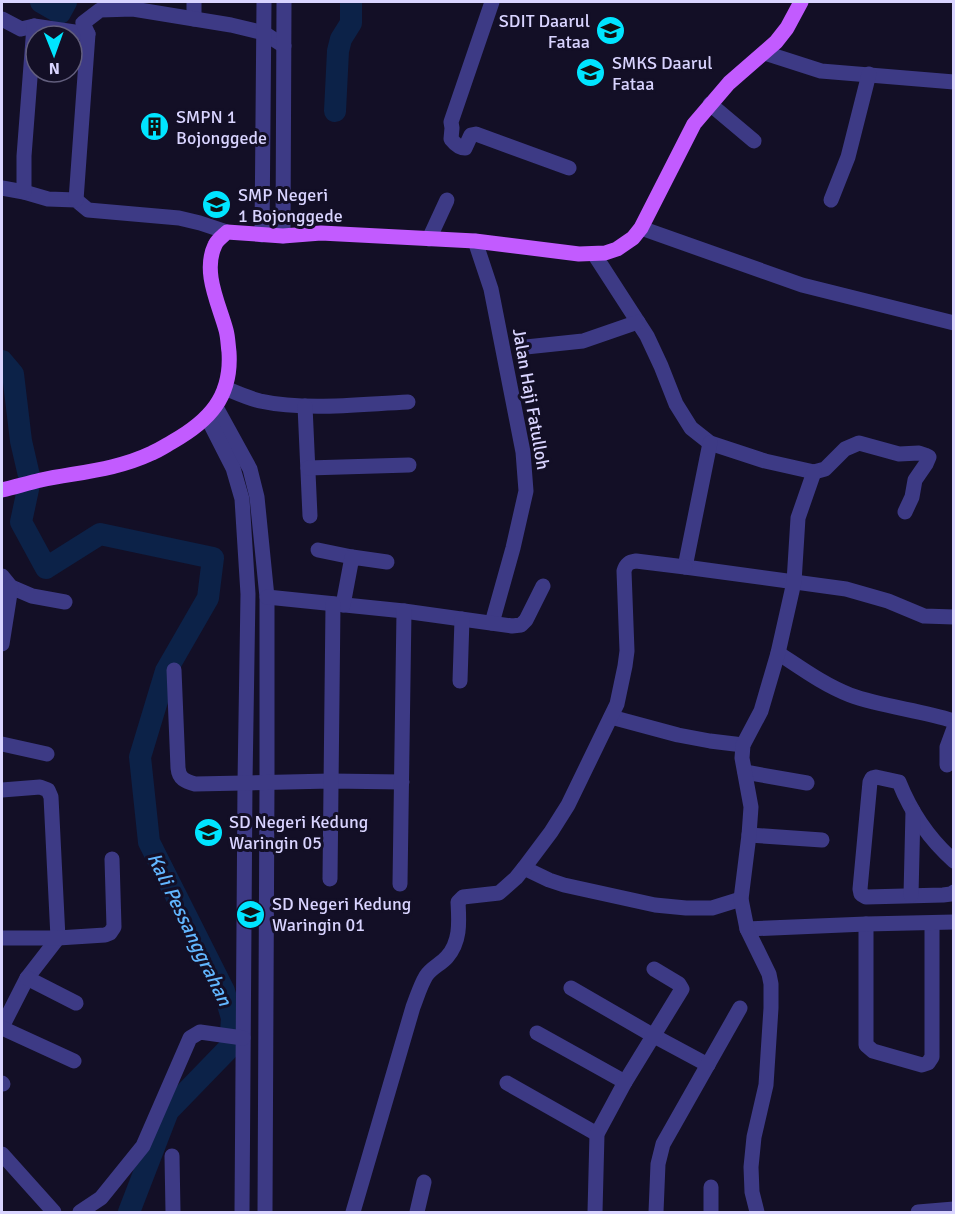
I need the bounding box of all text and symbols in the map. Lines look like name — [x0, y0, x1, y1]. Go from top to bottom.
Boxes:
place label: SDIT Daarul Fataa — [499, 10, 590, 53]
school or university icon: SDIT Daarul Fataa — [595, 15, 627, 47]
north arrow — [24, 24, 84, 84]
place label: SMKS Daarul Fataa — [612, 52, 713, 95]
school or university icon: SMKS Daarul Fataa — [575, 57, 607, 89]
text: N — [49, 58, 60, 78]
place label: SMPN 1 Bojonggede — [176, 106, 267, 149]
building icon: SMPN 1 Bojonggede — [139, 111, 171, 143]
place label: SMP Negeri 1 Bojonggede — [238, 184, 343, 227]
school or university icon: SMP Negeri 1 Bojonggede — [201, 189, 233, 221]
street label: Jalan Haji Fatulloh — [508, 327, 554, 471]
place label: SD Negeri Kedung Waringin 05 — [229, 811, 368, 854]
school or university icon: SD Negeri Kedung Waringin 05 — [192, 816, 224, 848]
water label: Kali Pessanggrahan — [142, 848, 238, 1011]
place label: SD Negeri Kedung Waringin 01 — [272, 893, 411, 936]
school or university icon: SD Negeri Kedung Waringin 01 — [235, 898, 267, 930]

